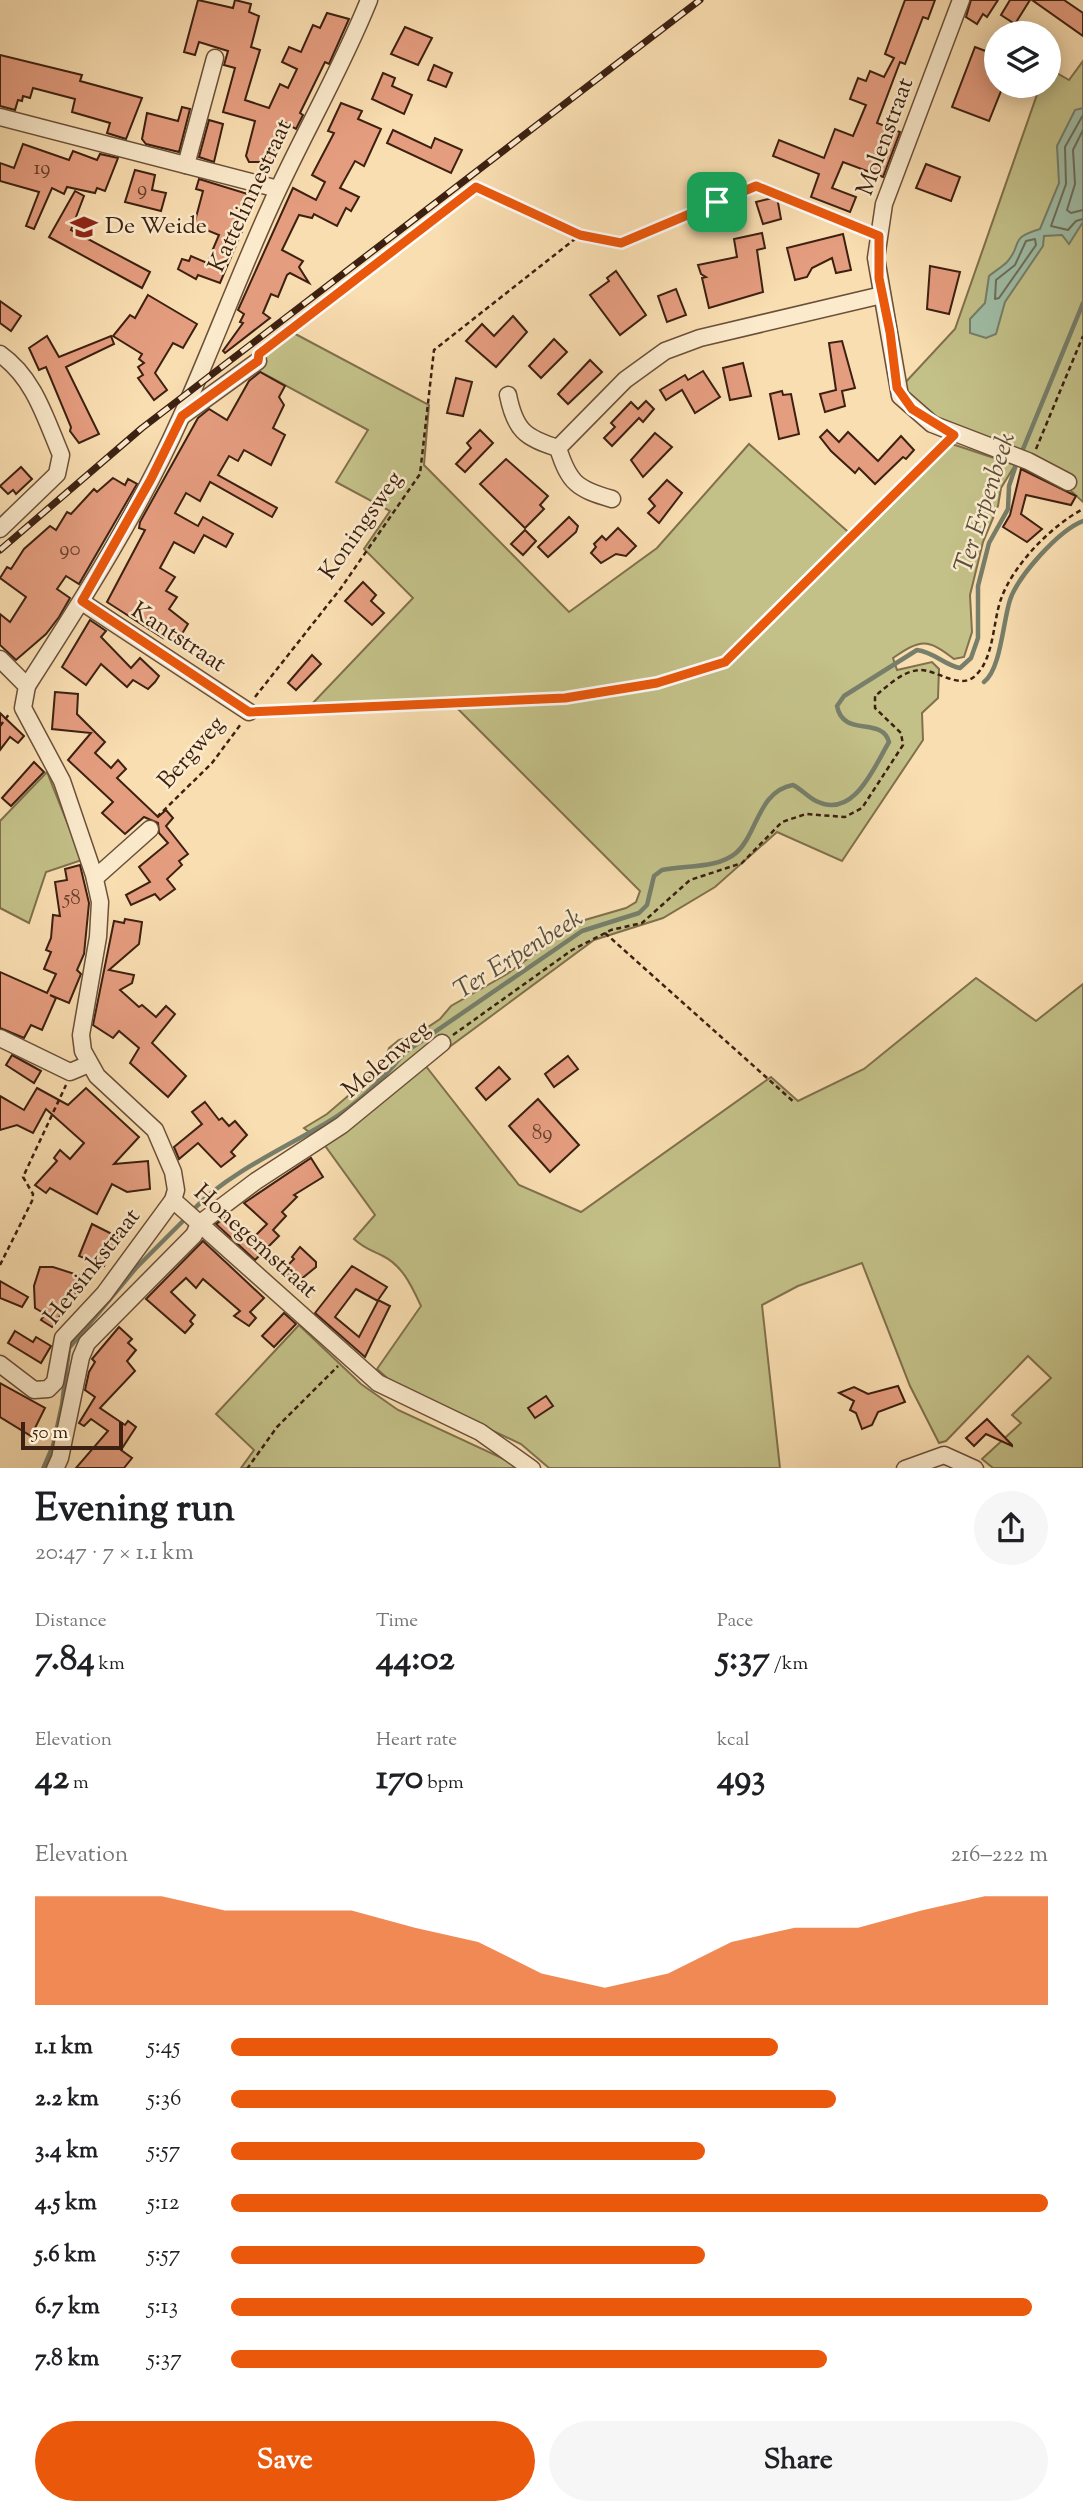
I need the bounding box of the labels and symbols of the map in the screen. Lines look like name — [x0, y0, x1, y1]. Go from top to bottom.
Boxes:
street label: Molenstraat — [849, 73, 923, 201]
street label: Kattelinnestraat — [201, 114, 301, 278]
house number: 19 — [33, 154, 51, 184]
pin — [687, 172, 747, 232]
house number: 9 — [137, 175, 147, 205]
place label: De Weide — [105, 210, 207, 244]
school or university icon: De Weide — [69, 212, 99, 242]
water label: Ter Erpenbeek — [946, 428, 1026, 578]
street label: Koningsweg — [312, 465, 412, 587]
house number: 90 — [59, 535, 81, 565]
street label: Kantstraat — [124, 595, 232, 681]
street label: Bergweg — [151, 709, 234, 797]
house number: 58 — [62, 884, 81, 914]
water label: Ter Erpenbeek — [447, 901, 591, 1009]
street label: Molenweg — [335, 1013, 439, 1107]
house number: 89 — [532, 1119, 552, 1149]
street label: Honegemstraat — [185, 1177, 325, 1307]
street label: Hersinkstraat — [37, 1202, 149, 1332]
scale bar — [21, 1420, 122, 1451]

